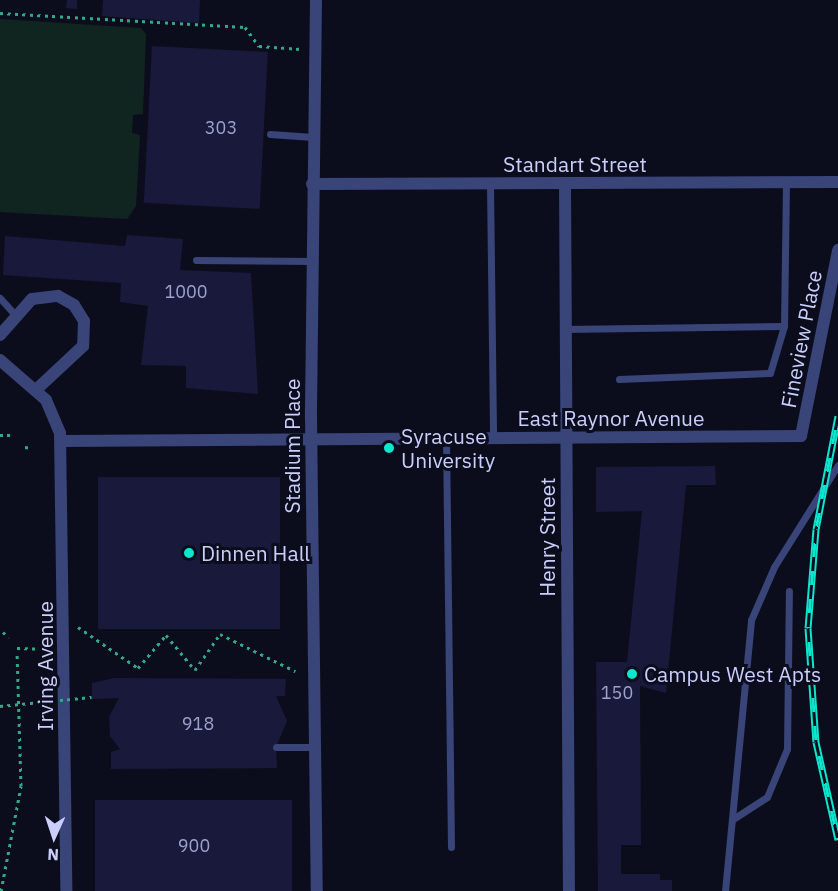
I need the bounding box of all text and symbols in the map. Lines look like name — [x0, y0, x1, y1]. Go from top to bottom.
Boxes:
house number: 303 — [205, 117, 237, 139]
street label: Standart Street — [503, 151, 647, 177]
street label: Fineview Place — [775, 268, 827, 410]
house number: 1000 — [164, 281, 208, 303]
street label: Stadium Place — [279, 378, 305, 514]
street label: East Raynor Avenue — [517, 405, 705, 431]
place label: Syracuse University — [401, 423, 495, 473]
marker: Syracuse University — [382, 441, 396, 455]
street label: Henry Street — [534, 477, 560, 597]
place label: Dinnen Hall — [201, 540, 310, 566]
marker: Dinnen Hall — [182, 546, 196, 560]
street label: Irving Avenue — [32, 601, 58, 731]
place label: Campus West Apts — [644, 661, 821, 687]
marker: Campus West Apts — [625, 667, 639, 681]
house number: 150 — [601, 682, 633, 704]
house number: 918 — [182, 713, 214, 735]
north arrow — [24, 807, 84, 867]
house number: 900 — [178, 835, 210, 857]
text: N — [47, 845, 59, 865]

